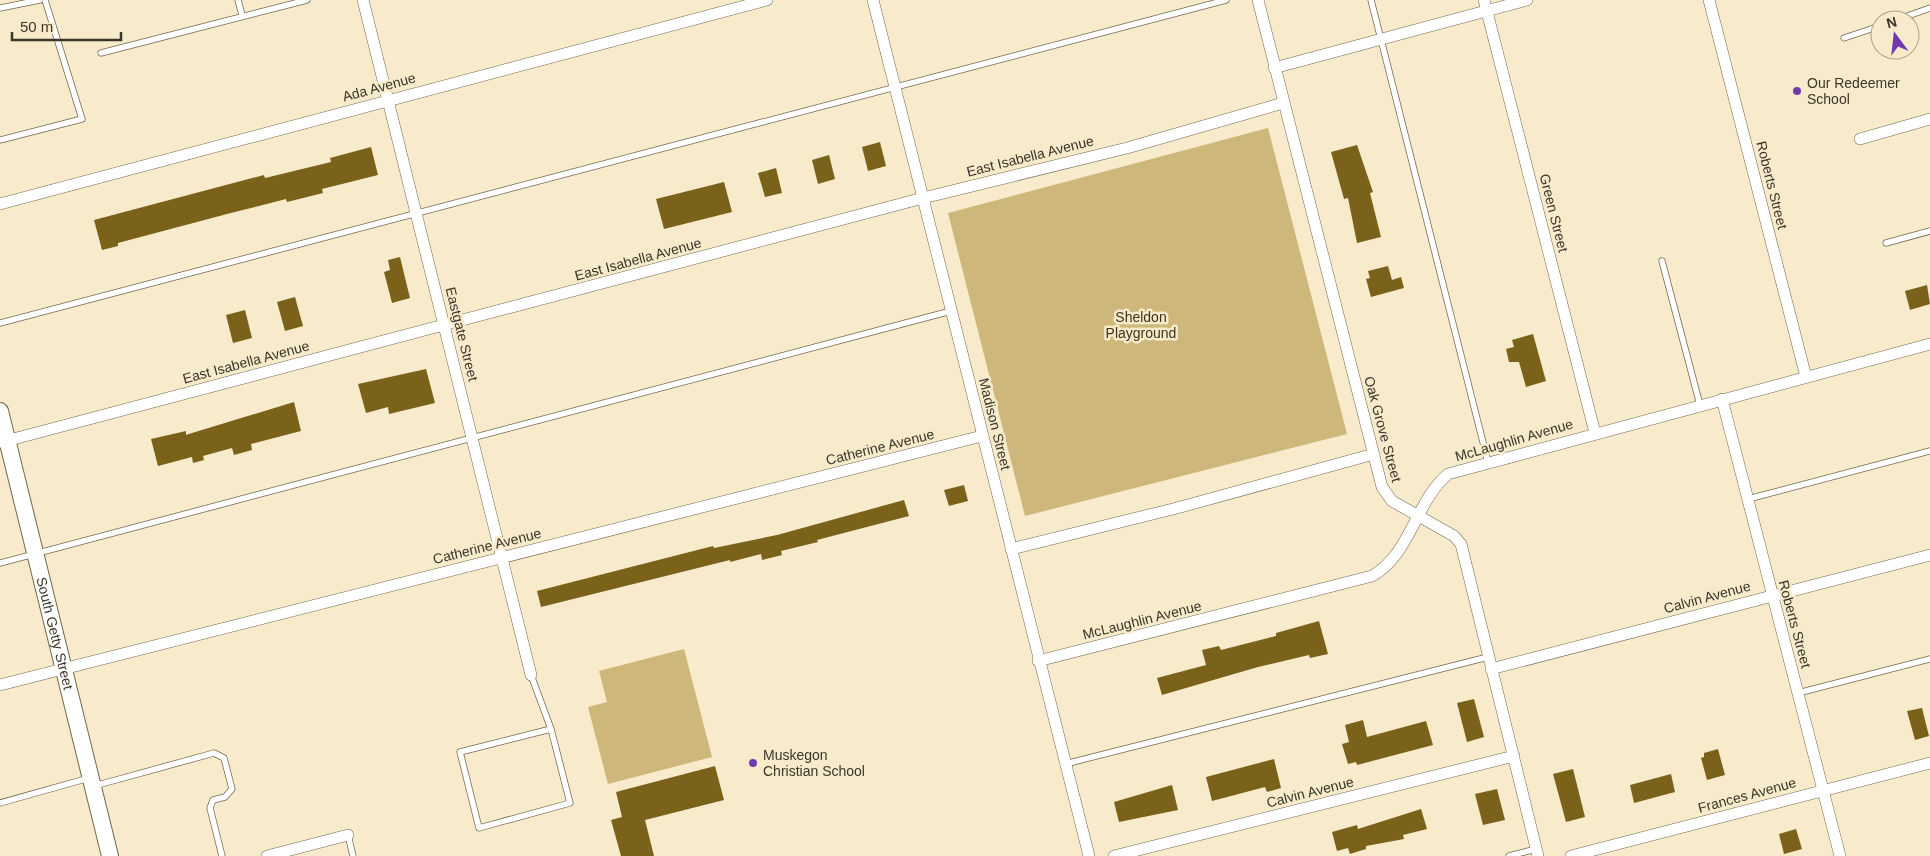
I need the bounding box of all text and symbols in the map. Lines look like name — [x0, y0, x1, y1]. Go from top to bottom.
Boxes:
scale bar — [12, 10, 121, 42]
north arrow — [1870, 10, 1920, 60]
text: N — [1885, 13, 1899, 31]
text: 50 m — [20, 18, 53, 35]
street label: Ada Avenue — [341, 69, 418, 104]
place label: Our Redeemer School — [1807, 75, 1900, 107]
marker: Our Redeemer School — [1791, 85, 1803, 97]
street label: East Isabella Avenue — [965, 132, 1095, 180]
street label: Roberts Street — [1753, 139, 1791, 231]
street label: Green Street — [1537, 172, 1571, 254]
street label: East Isabella Avenue — [573, 234, 703, 284]
street label: Eastgate Street — [443, 285, 481, 383]
park label: Sheldon Playground — [1106, 309, 1176, 341]
street label: East Isabella Avenue — [181, 337, 311, 387]
street label: Oak Grove Street — [1361, 374, 1405, 484]
street label: Madison Street — [976, 376, 1014, 472]
street label: McLaughlin Avenue — [1453, 415, 1575, 464]
street label: Catherine Avenue — [824, 426, 936, 468]
street label: Catherine Avenue — [431, 525, 543, 567]
street label: South Getty Street — [33, 575, 77, 691]
street label: Calvin Avenue — [1662, 578, 1752, 616]
street label: Roberts Street — [1776, 578, 1814, 670]
street label: McLaughlin Avenue — [1081, 597, 1203, 643]
place label: Muskegon Christian School — [763, 747, 865, 779]
marker: Muskegon Christian School — [747, 757, 759, 769]
street label: Calvin Avenue — [1265, 773, 1355, 811]
street label: Frances Avenue — [1696, 774, 1798, 816]

